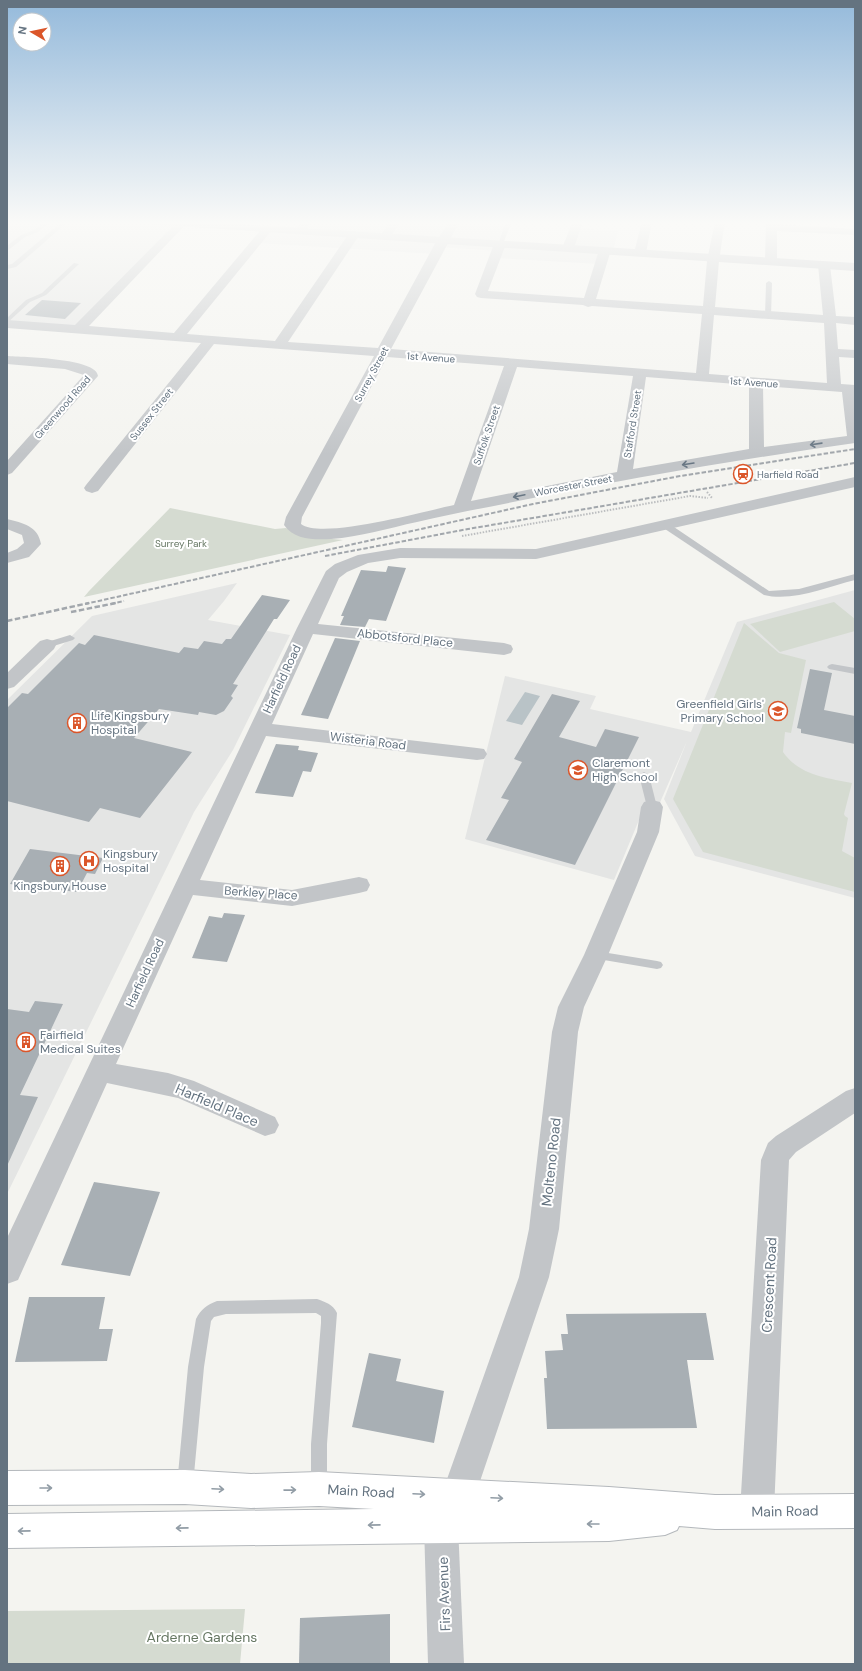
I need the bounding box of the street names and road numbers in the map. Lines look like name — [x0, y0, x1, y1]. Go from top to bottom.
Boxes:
street label: Surrey Street — [351, 344, 391, 404]
street label: 1st Avenue — [406, 349, 456, 366]
street label: Greenwood Road — [31, 373, 93, 442]
street label: 1st Avenue — [729, 374, 779, 391]
street label: Sussex Street — [127, 385, 176, 443]
street label: Stafford Street — [621, 389, 644, 459]
street label: Suffolk Street — [470, 404, 503, 467]
street label: Worcester Street — [533, 472, 613, 499]
street label: Abbotsford Place — [356, 625, 454, 651]
street label: Harfield Road — [259, 642, 305, 716]
street label: Wisteria Road — [329, 728, 407, 754]
street label: Berkley Place — [224, 882, 298, 904]
street label: Harfield Road — [122, 936, 168, 1010]
street label: Harfield Place — [173, 1079, 261, 1131]
street label: Molteno Road — [537, 1117, 565, 1207]
street label: Crescent Road — [758, 1237, 780, 1333]
street label: Main Road — [327, 1480, 395, 1502]
street label: Main Road — [751, 1501, 819, 1521]
street label: Firs Avenue — [434, 1556, 454, 1631]

